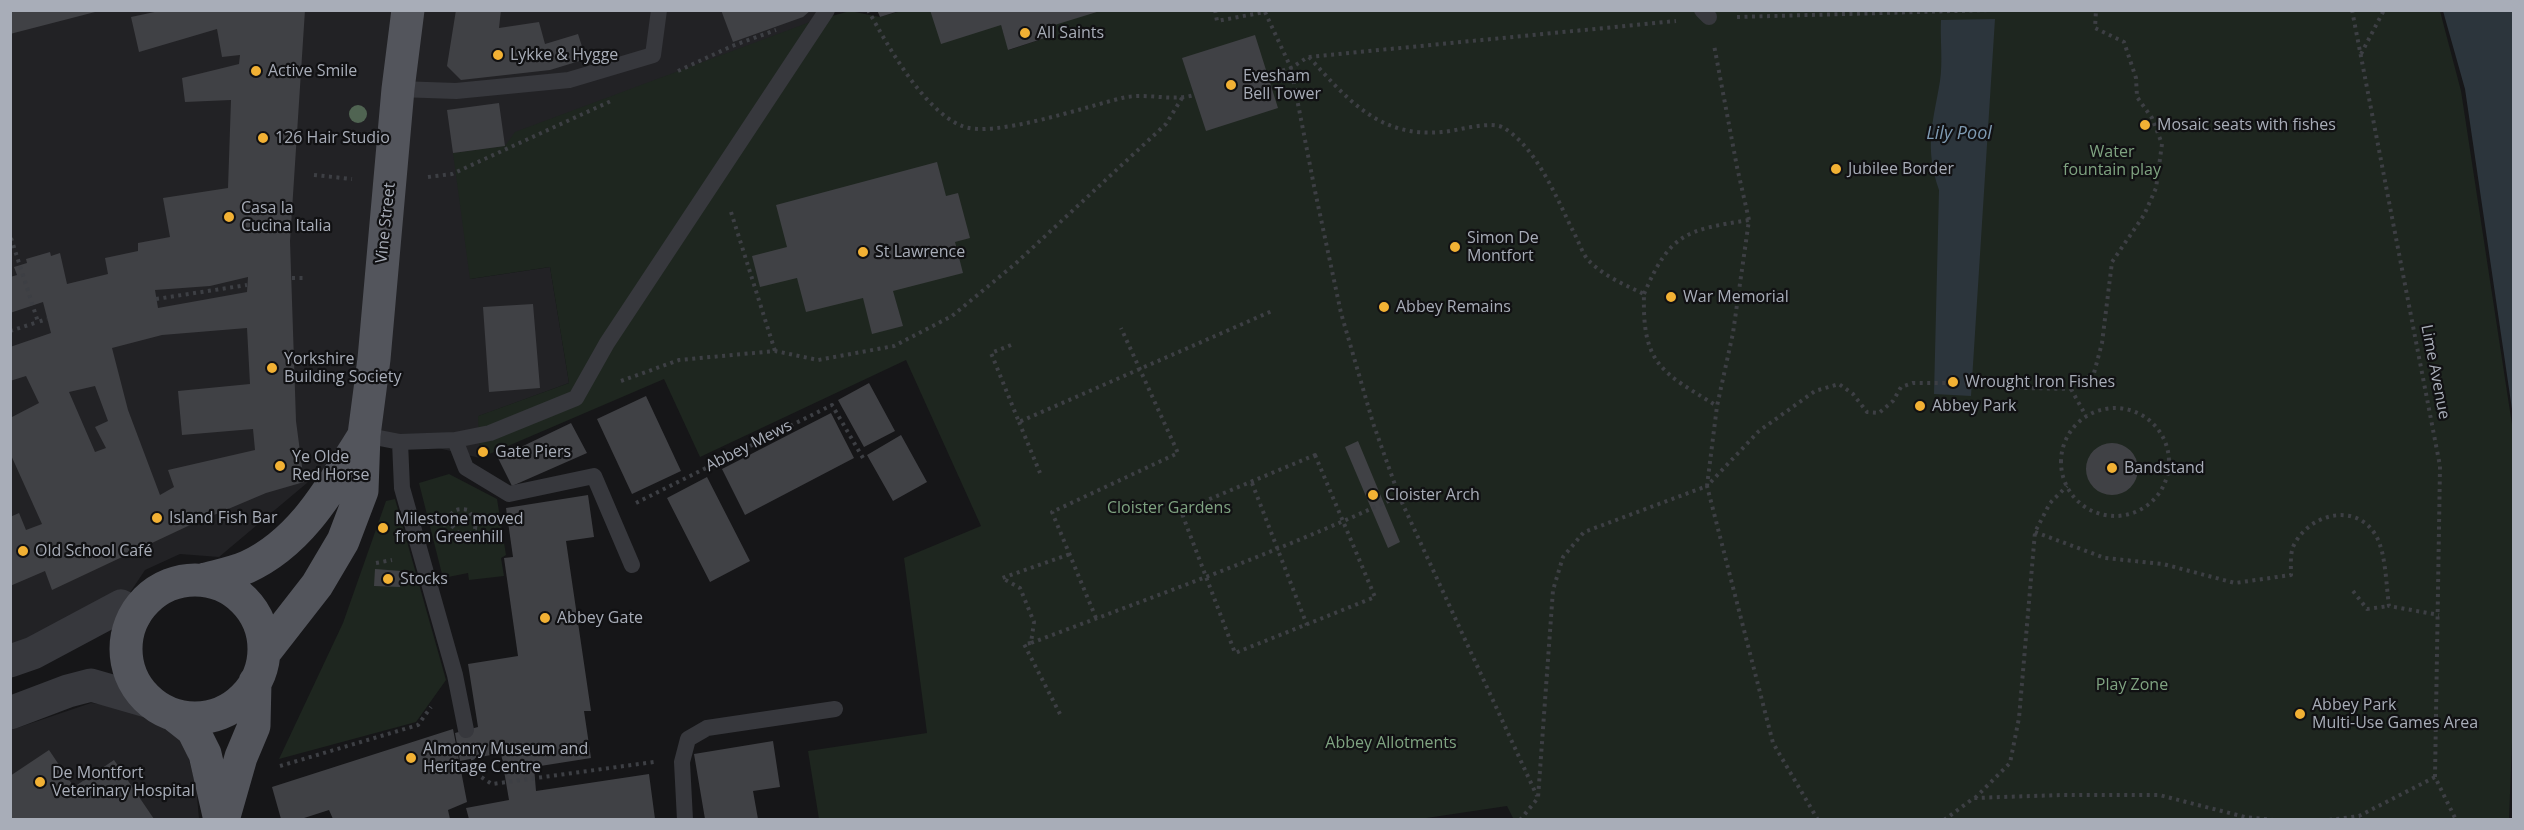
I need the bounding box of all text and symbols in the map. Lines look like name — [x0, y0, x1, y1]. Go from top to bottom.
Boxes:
place label: All Saints — [1037, 23, 1104, 43]
marker: All Saints — [1018, 26, 1032, 40]
place label: Lykke & Hygge — [510, 45, 618, 65]
marker: Lykke & Hygge — [491, 48, 505, 62]
place label: Active Smile — [268, 61, 357, 81]
marker: Active Smile — [249, 64, 263, 78]
place label: Evesham Bell Tower — [1243, 66, 1321, 104]
marker: Evesham Bell Tower — [1224, 78, 1238, 92]
place label: Mosaic seats with fishes — [2157, 115, 2336, 135]
marker: Mosaic seats with fishes — [2138, 118, 2152, 132]
water label: Lily Pool — [1926, 123, 1992, 145]
place label: 126 Hair Studio — [275, 128, 390, 148]
marker: 126 Hair Studio — [256, 131, 270, 145]
park label: Water fountain play — [2063, 142, 2161, 180]
place label: Jubilee Border — [1848, 159, 1954, 179]
marker: Jubilee Border — [1829, 162, 1843, 176]
street label: Vine Street — [372, 182, 400, 264]
place label: Casa la Cucina Italia — [241, 198, 331, 236]
marker: Casa la Cucina Italia — [222, 210, 236, 224]
place label: Simon De Montfort — [1467, 228, 1539, 266]
marker: Simon De Montfort — [1448, 240, 1462, 254]
place label: St Lawrence — [875, 242, 965, 262]
marker: St Lawrence — [856, 245, 870, 259]
place label: War Memorial — [1683, 287, 1789, 307]
marker: War Memorial — [1664, 290, 1678, 304]
place label: Abbey Remains — [1396, 297, 1511, 317]
marker: Abbey Remains — [1377, 300, 1391, 314]
street label: Lime Avenue — [2416, 323, 2454, 421]
place label: Yorkshire Building Society — [284, 349, 402, 387]
marker: Yorkshire Building Society — [265, 361, 279, 375]
place label: Wrought Iron Fishes — [1965, 372, 2115, 392]
marker: Wrought Iron Fishes — [1946, 375, 1960, 389]
place label: Abbey Park — [1932, 396, 2016, 416]
marker: Abbey Park — [1913, 399, 1927, 413]
street label: Abbey Mews — [703, 416, 795, 476]
place label: Gate Piers — [495, 442, 571, 462]
marker: Gate Piers — [476, 445, 490, 459]
place label: Ye Olde Red Horse — [292, 447, 369, 485]
place label: Bandstand — [2124, 458, 2205, 478]
marker: Ye Olde Red Horse — [273, 459, 287, 473]
marker: Bandstand — [2105, 461, 2119, 475]
place label: Cloister Arch — [1385, 485, 1480, 505]
marker: Cloister Arch — [1366, 488, 1380, 502]
park label: Cloister Gardens — [1107, 498, 1231, 518]
place label: Island Fish Bar — [169, 508, 277, 528]
place label: Milestone moved from Greenhill — [395, 509, 524, 547]
marker: Island Fish Bar — [150, 511, 164, 525]
marker: Milestone moved from Greenhill — [376, 521, 390, 535]
place label: Old School Café — [35, 541, 152, 561]
marker: Old School Café — [16, 544, 30, 558]
place label: Stocks — [400, 569, 448, 589]
marker: Stocks — [381, 572, 395, 586]
place label: Abbey Gate — [557, 608, 643, 628]
marker: Abbey Gate — [538, 611, 552, 625]
park label: Play Zone — [2096, 675, 2168, 695]
place label: Abbey Park Multi-Use Games Area — [2312, 695, 2478, 733]
marker: Abbey Park Multi-Use Games Area — [2293, 707, 2307, 721]
park label: Abbey Allotments — [1325, 733, 1457, 753]
place label: Almonry Museum and Heritage Centre — [423, 739, 588, 777]
marker: Almonry Museum and Heritage Centre — [404, 751, 418, 765]
place label: De Montfort Veterinary Hospital — [52, 763, 195, 801]
marker: De Montfort Veterinary Hospital — [33, 775, 47, 789]

